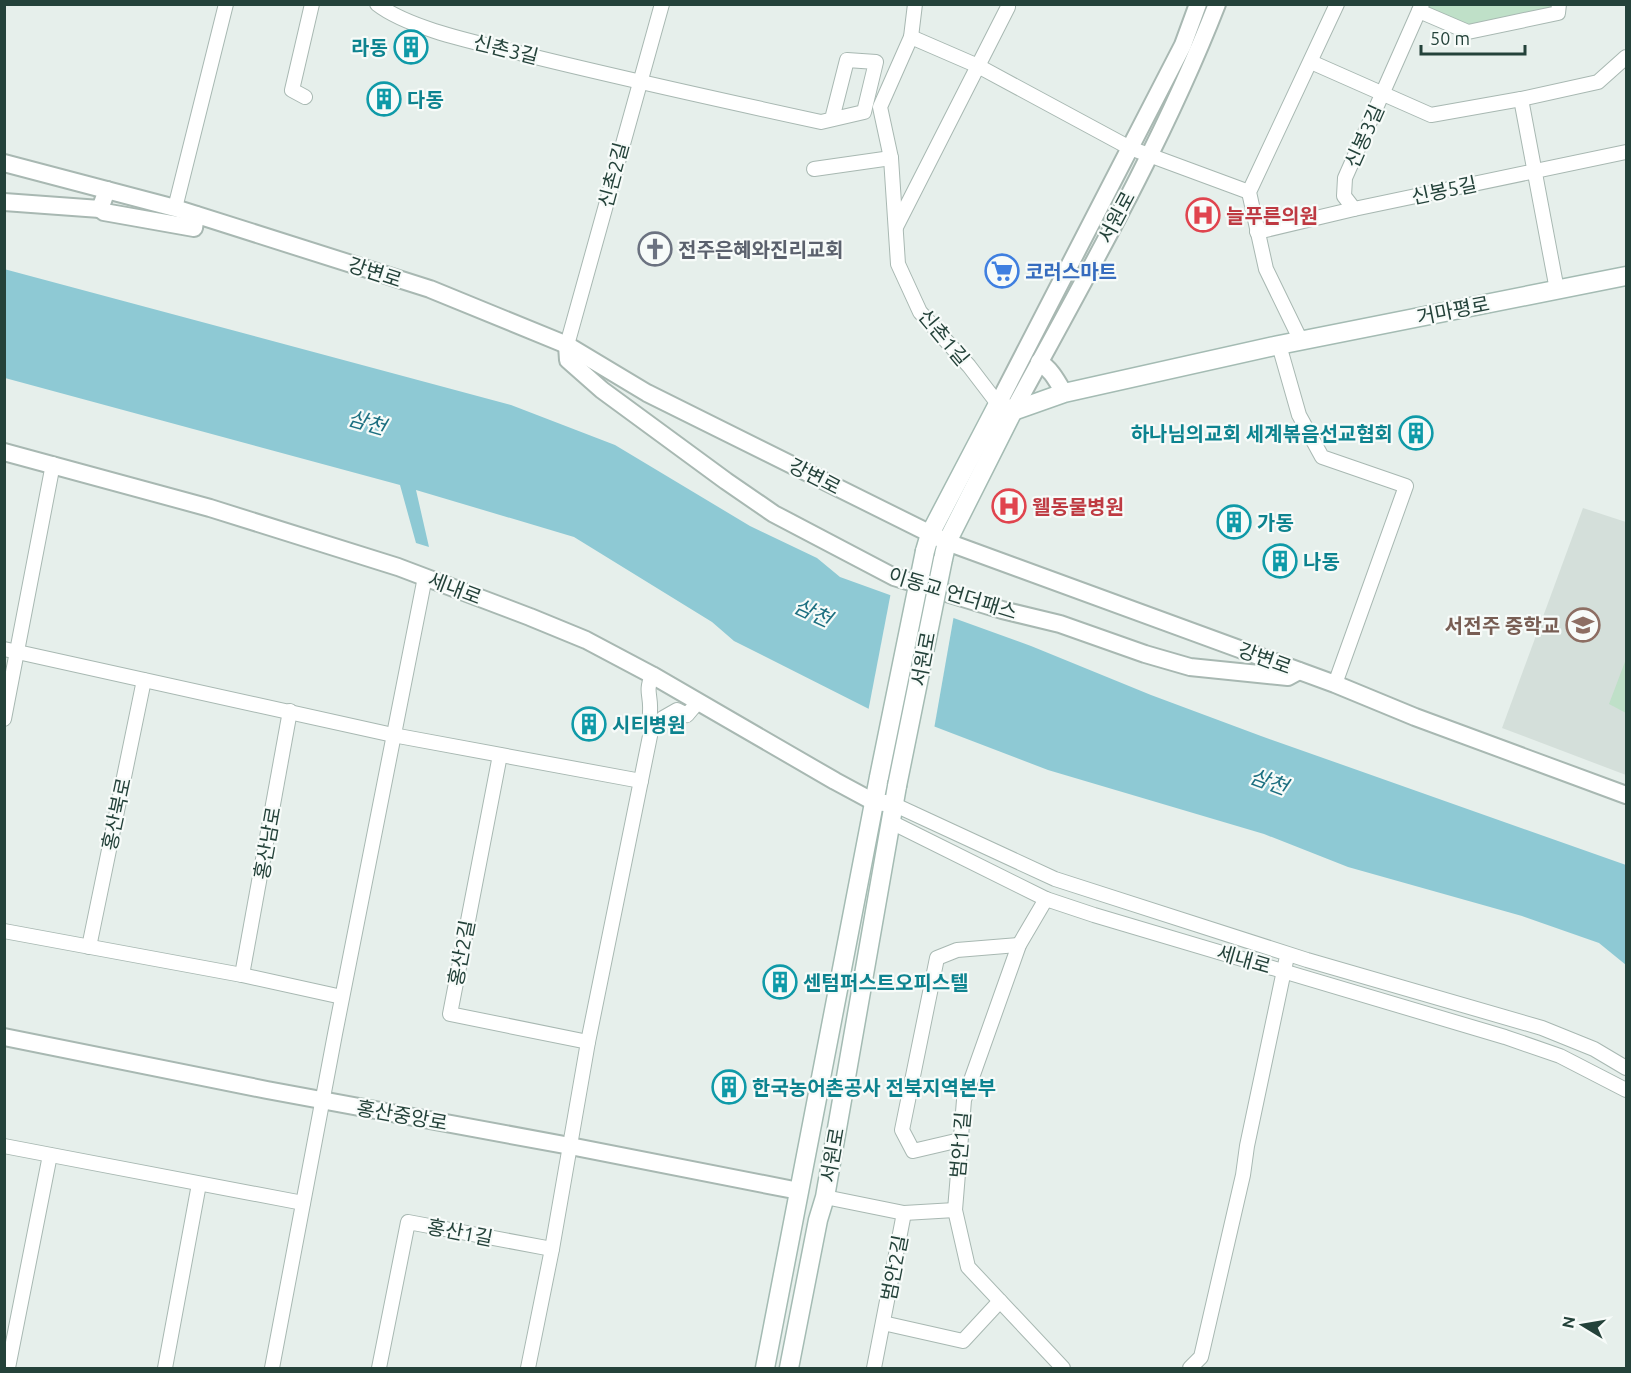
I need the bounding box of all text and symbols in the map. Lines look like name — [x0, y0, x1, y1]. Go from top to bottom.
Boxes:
scale bar — [1421, 18, 1524, 56]
text: 50 m — [1430, 28, 1470, 48]
building icon: 라동 — [393, 29, 429, 65]
street label: 신촌3길 — [471, 30, 541, 68]
place label: 라동 — [351, 36, 388, 59]
building icon: 다동 — [366, 81, 402, 117]
place label: 다동 — [407, 88, 444, 111]
street label: 신봉3길 — [1340, 101, 1388, 171]
street label: 신촌2길 — [593, 140, 633, 210]
street label: 신봉5길 — [1409, 172, 1479, 208]
street label: 서원로 — [1093, 187, 1139, 247]
hospital icon: 늘푸른의원 — [1185, 197, 1221, 233]
place label: 늘푸른의원 — [1226, 204, 1318, 227]
church icon: 전주은혜와진리교회 — [637, 231, 673, 267]
place label: 전주은혜와진리교회 — [678, 238, 844, 261]
street label: 강변로 — [345, 253, 405, 291]
supermarket icon: 코러스마트 — [984, 253, 1020, 289]
place label: 코러스마트 — [1025, 260, 1117, 283]
street label: 거마평로 — [1415, 292, 1491, 328]
street label: 신촌1길 — [914, 304, 974, 370]
water label: 삼천 — [345, 405, 391, 440]
building icon: 하나님의교회 세계볶음선교협회 — [1398, 415, 1434, 451]
place label: 하나님의교회 세계볶음선교협회 — [1131, 422, 1393, 445]
street label: 강변로 — [785, 453, 845, 499]
hospital icon: 웰동물병원 — [991, 488, 1027, 524]
place label: 웰동물병원 — [1032, 495, 1124, 518]
building icon: 가동 — [1216, 504, 1252, 540]
place label: 가동 — [1257, 511, 1294, 534]
building icon: 나동 — [1262, 543, 1298, 579]
place label: 나동 — [1303, 550, 1340, 573]
street label: 이동교 언더패스 — [886, 563, 1020, 623]
street label: 세내로 — [425, 567, 485, 609]
water label: 삼천 — [790, 593, 838, 632]
school or university icon: 서전주 중학교 — [1565, 607, 1601, 643]
place label: 서전주 중학교 — [1445, 614, 1560, 637]
street label: 서원로 — [906, 630, 940, 688]
street label: 강변로 — [1235, 638, 1295, 678]
building icon: 시티병원 — [571, 706, 607, 742]
place label: 시티병원 — [612, 713, 686, 736]
water label: 삼천 — [1247, 763, 1294, 800]
street label: 홍산북로 — [97, 776, 135, 852]
street label: 홍산남로 — [249, 805, 285, 881]
street label: 홍산2길 — [443, 918, 479, 988]
street label: 세내로 — [1214, 940, 1274, 978]
building icon: 센텀퍼스트오피스텔 — [762, 964, 798, 1000]
place label: 센텀퍼스트오피스텔 — [803, 971, 969, 994]
building icon: 한국농어촌공사 전북지역본부 — [711, 1069, 747, 1105]
place label: 한국농어촌공사 전북지역본부 — [752, 1076, 996, 1099]
street label: 홍산중앙로 — [355, 1096, 449, 1134]
street label: 범안1길 — [946, 1111, 974, 1179]
street label: 서원로 — [816, 1126, 848, 1184]
street label: 홍산1길 — [425, 1214, 495, 1250]
street label: 범안2길 — [876, 1233, 912, 1303]
north arrow — [1553, 1295, 1613, 1355]
text: N — [1558, 1315, 1578, 1330]

